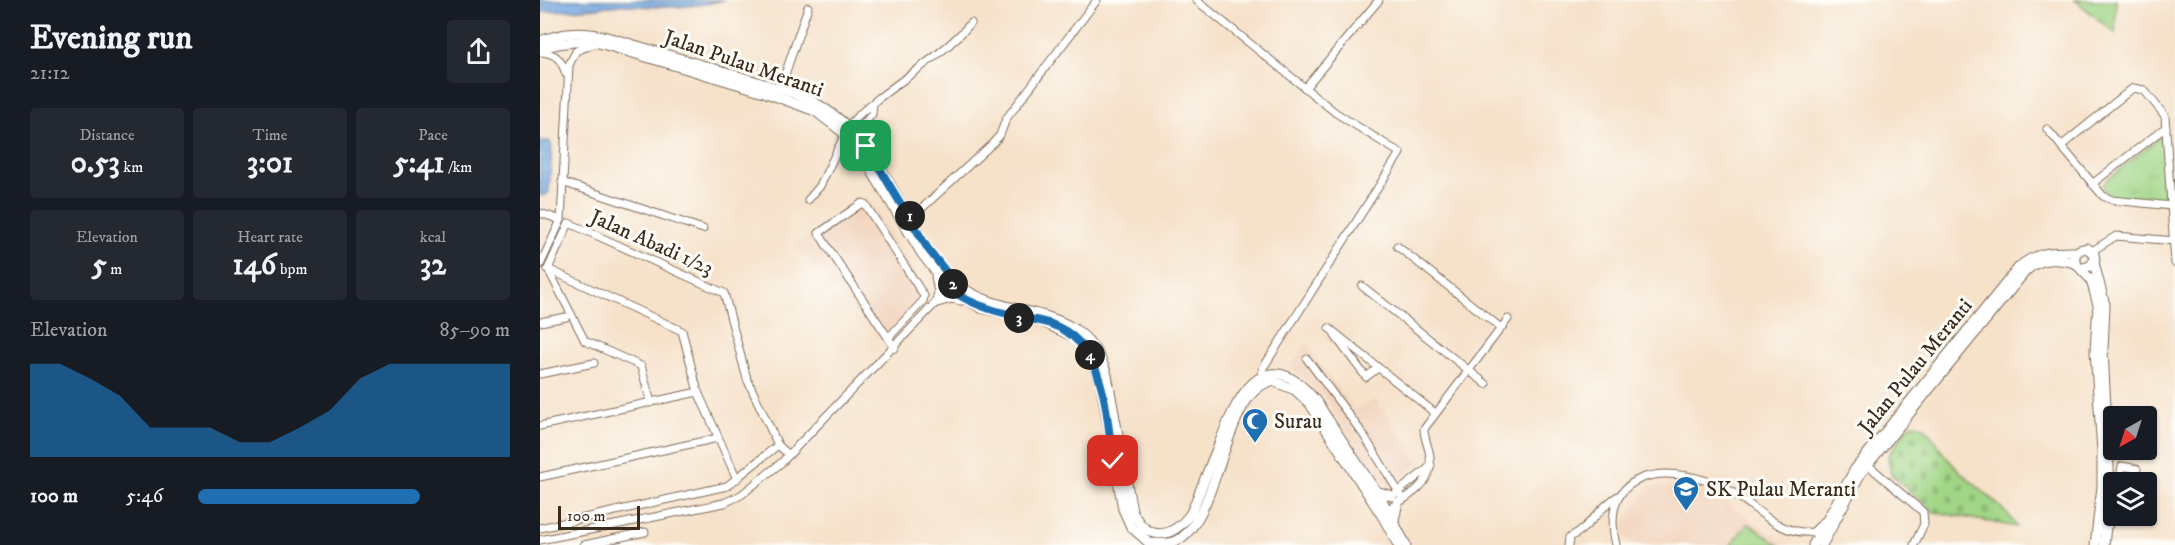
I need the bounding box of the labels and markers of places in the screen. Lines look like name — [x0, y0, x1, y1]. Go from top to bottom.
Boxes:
pin — [840, 120, 891, 171]
pin: 1 — [895, 201, 925, 231]
pin: 2 — [938, 269, 968, 299]
pin: 3 — [1004, 303, 1034, 333]
pin: 4 — [1075, 340, 1105, 370]
mosque icon: Surau — [1240, 406, 1270, 444]
place label: Surau — [1274, 409, 1322, 435]
pin — [1087, 435, 1138, 486]
school or university icon: SK Pulau Meranti — [1671, 474, 1701, 512]
place label: SK Pulau Meranti — [1706, 477, 1856, 503]

